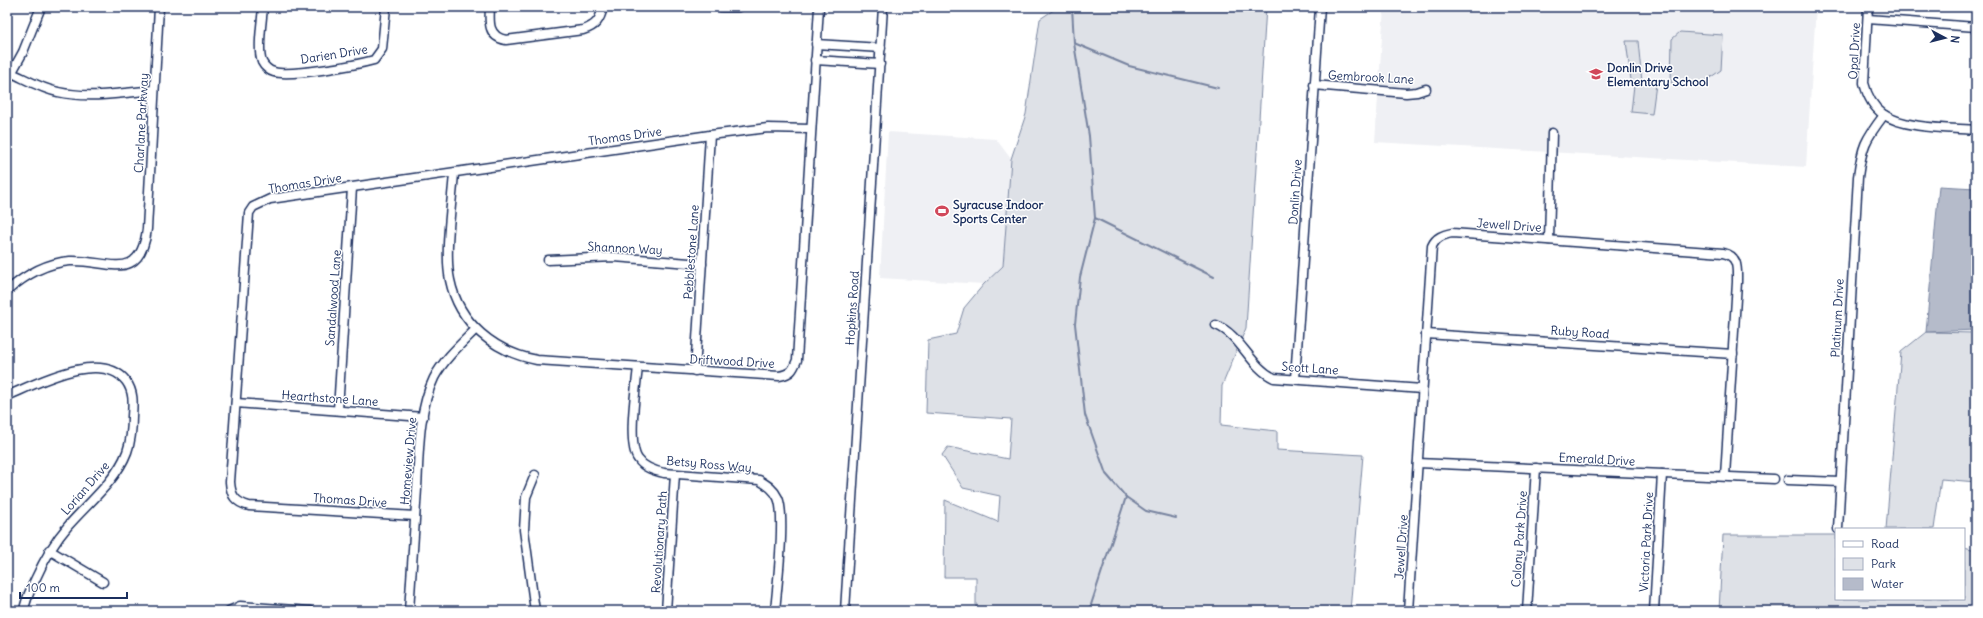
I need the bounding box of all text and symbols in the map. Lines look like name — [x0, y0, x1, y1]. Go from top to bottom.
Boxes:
north arrow — [1925, 18, 1965, 58]
street label: Opal Drive — [1845, 22, 1863, 80]
text: N — [1948, 35, 1962, 44]
street label: Darien Drive — [299, 41, 369, 67]
place label: Donlin Drive Elementary School — [1607, 60, 1709, 90]
school or university icon: Donlin Drive Elementary School — [1588, 66, 1604, 82]
street label: Gembrook Lane — [1328, 67, 1414, 87]
street label: Charlane Parkway — [131, 73, 151, 173]
street label: Thomas Drive — [587, 123, 663, 149]
street label: Donlin Drive — [1285, 159, 1305, 225]
street label: Thomas Drive — [267, 170, 343, 196]
place label: Syracuse Indoor Sports Center — [953, 197, 1044, 227]
sports icon: Syracuse Indoor Sports Center — [934, 203, 950, 219]
street label: Pebblestone Lane — [680, 204, 702, 300]
street label: Jewell Drive — [1476, 215, 1542, 235]
street label: Shannon Way — [587, 239, 663, 257]
street label: Sandalwood Lane — [322, 249, 344, 347]
street label: Hopkins Road — [842, 270, 862, 346]
street label: Platinum Drive — [1827, 278, 1847, 358]
street label: Ruby Road — [1550, 322, 1610, 342]
street label: Driftwood Drive — [689, 351, 775, 371]
street label: Scott Lane — [1281, 359, 1339, 377]
street label: Hearthstone Lane — [281, 387, 379, 409]
street label: Homeview Drive — [397, 417, 419, 505]
street label: Emerald Drive — [1558, 450, 1636, 468]
street label: Betsy Ross Way — [666, 453, 752, 475]
street label: Lorian Drive — [58, 458, 112, 518]
street label: Thomas Drive — [313, 490, 387, 510]
street label: Revolutionary Path — [648, 490, 670, 594]
street label: Colony Park Drive — [1508, 490, 1530, 588]
street label: Victoria Park Drive — [1636, 491, 1656, 593]
street label: Jewell Drive — [1391, 514, 1411, 580]
legend — [1835, 528, 1965, 600]
text: Road — [1871, 536, 1899, 551]
text: Park — [1871, 556, 1896, 571]
scale bar — [20, 574, 127, 600]
text: Water — [1871, 576, 1904, 591]
text: 100 m — [26, 580, 60, 595]

